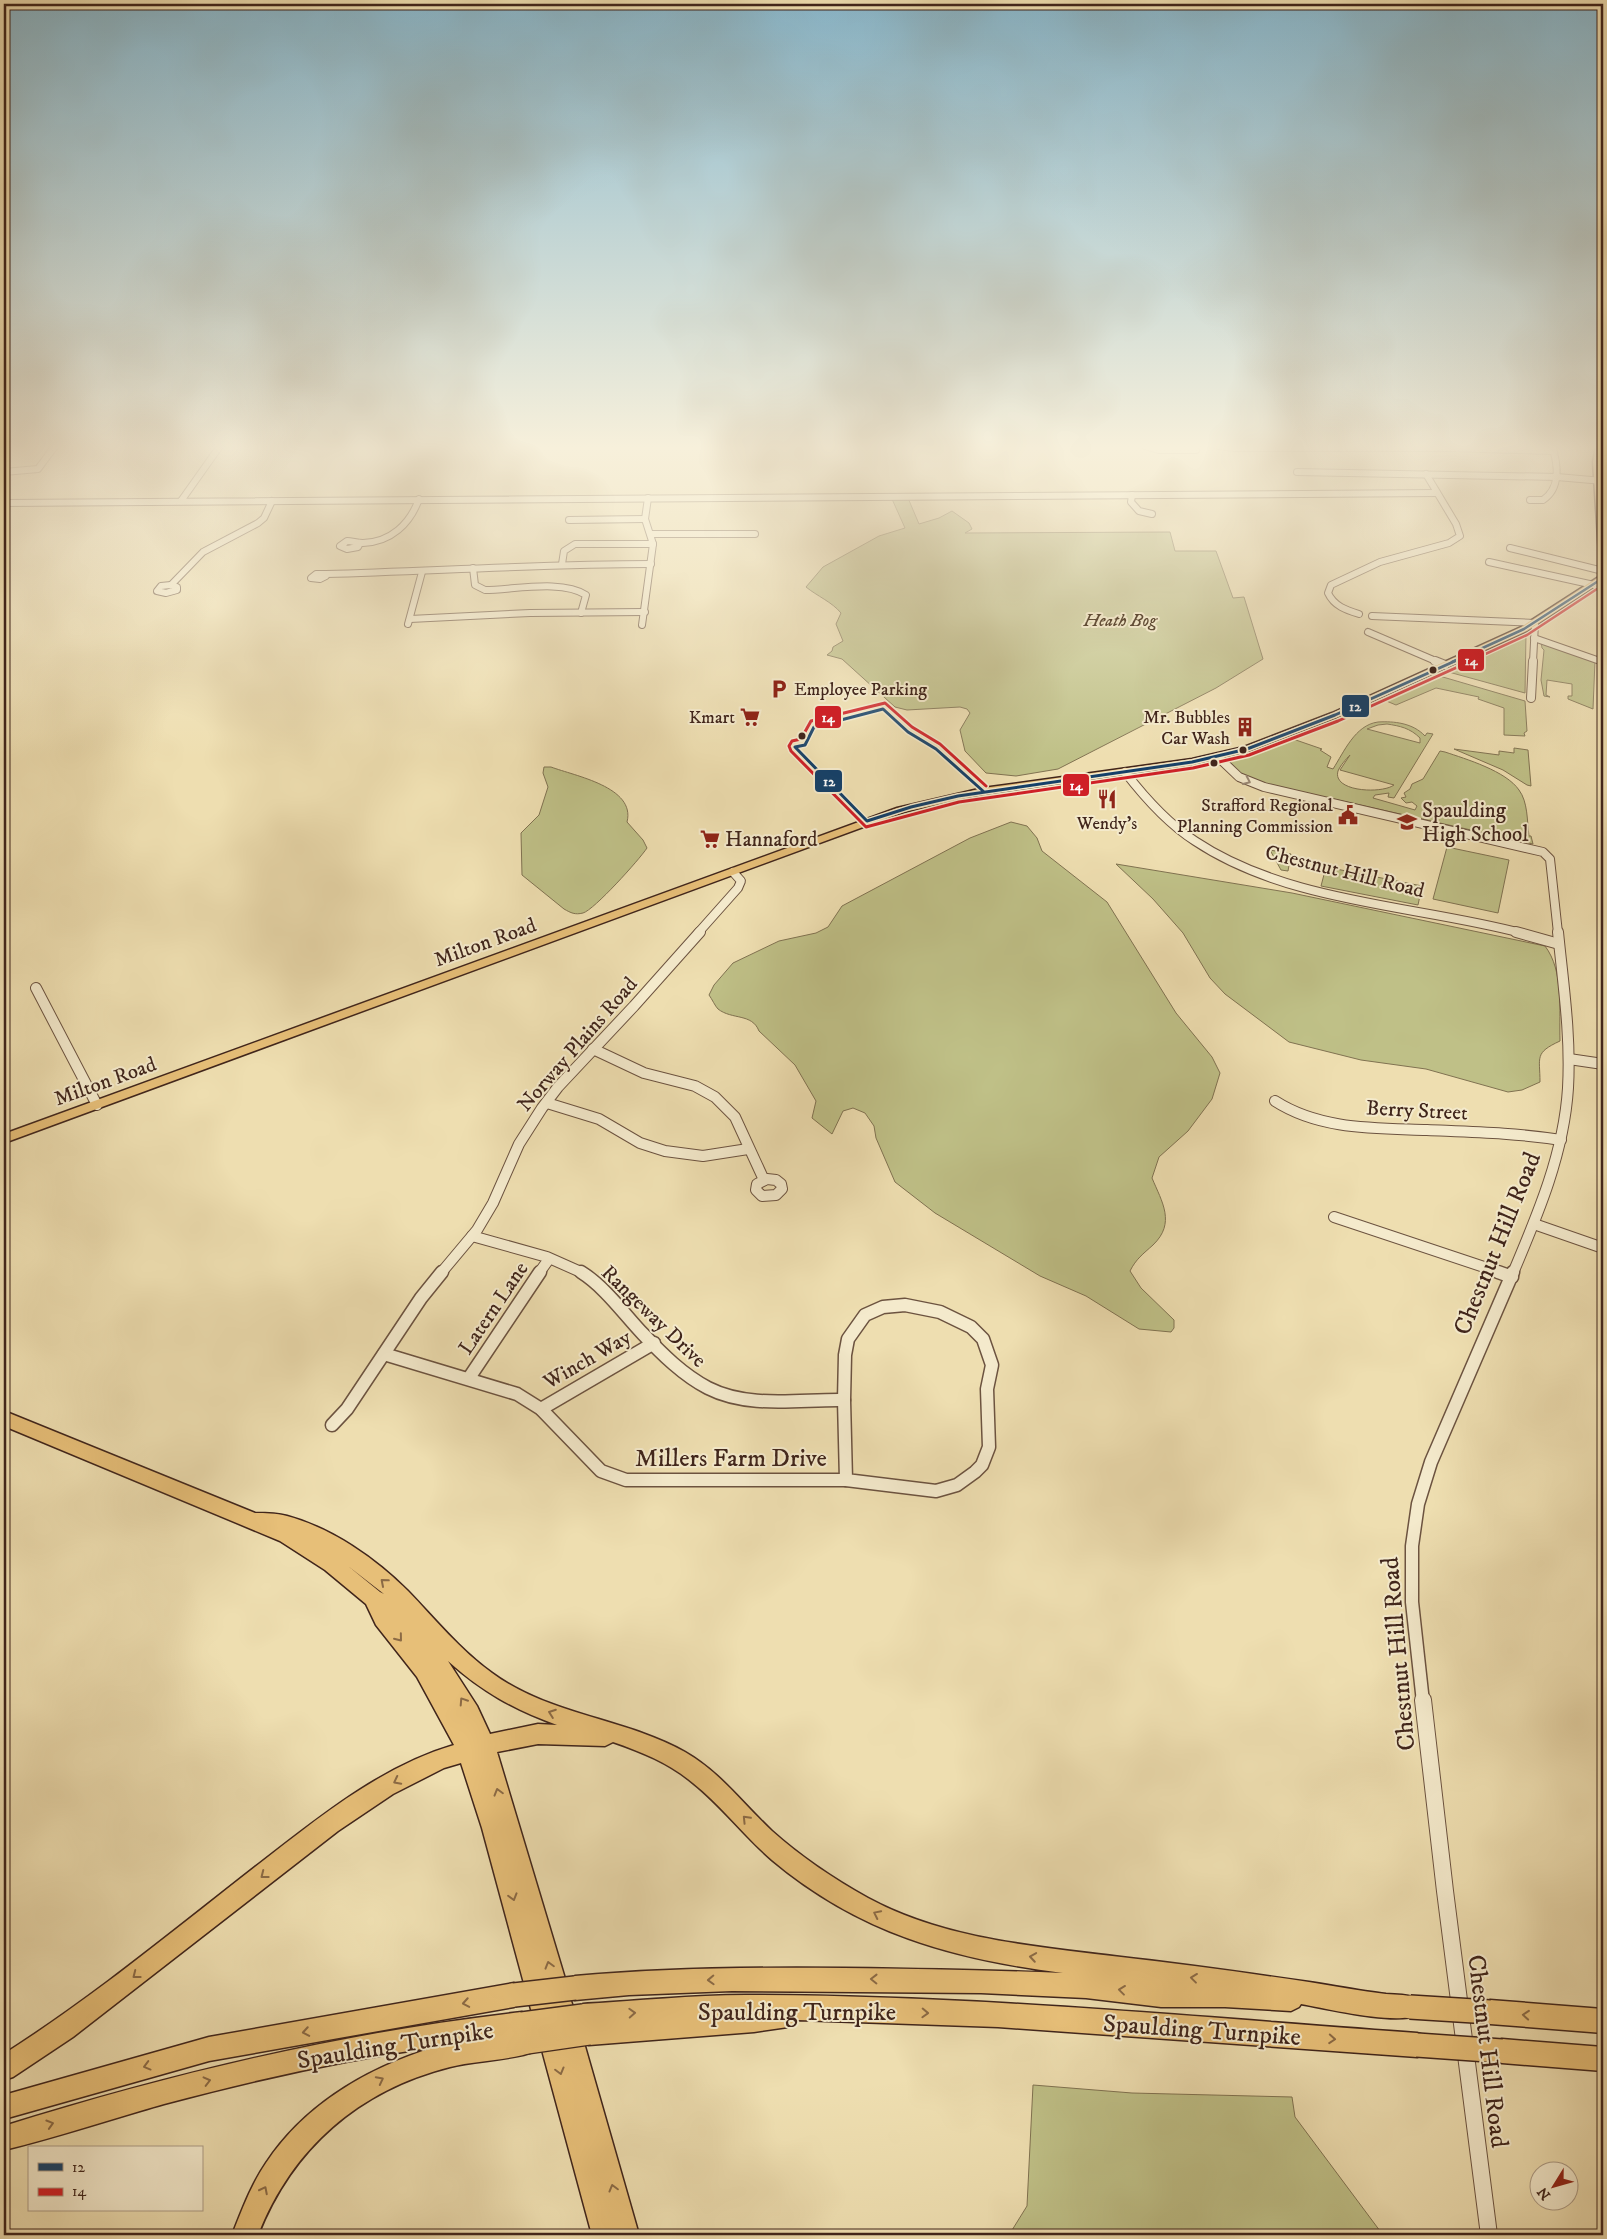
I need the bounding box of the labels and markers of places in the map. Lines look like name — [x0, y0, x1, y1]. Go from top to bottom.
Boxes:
unlabelled marker — [1428, 665, 1438, 675]
parking icon: Employee Parking — [768, 678, 790, 700]
place label: Employee Parking — [794, 679, 927, 701]
supermarket icon: Kmart — [739, 706, 761, 728]
place label: Kmart — [689, 707, 735, 729]
place label: Mr. Bubbles Car Wash — [1143, 707, 1231, 750]
building icon: Mr. Bubbles Car Wash — [1234, 716, 1256, 738]
unlabelled marker — [797, 731, 807, 741]
unlabelled marker — [1238, 745, 1248, 755]
unlabelled marker — [1209, 758, 1219, 768]
restaurant icon: Wendy's — [1096, 788, 1118, 810]
place label: Strafford Regional Planning Commission — [1177, 795, 1334, 838]
place label: Spaulding High School — [1422, 798, 1529, 848]
public building icon: Strafford Regional Planning Commission — [1337, 804, 1359, 826]
school or university icon: Spaulding High School — [1396, 811, 1418, 833]
place label: Wendy's — [1076, 813, 1137, 835]
place label: Hannaford — [725, 827, 818, 853]
supermarket icon: Hannaford — [699, 828, 721, 850]

